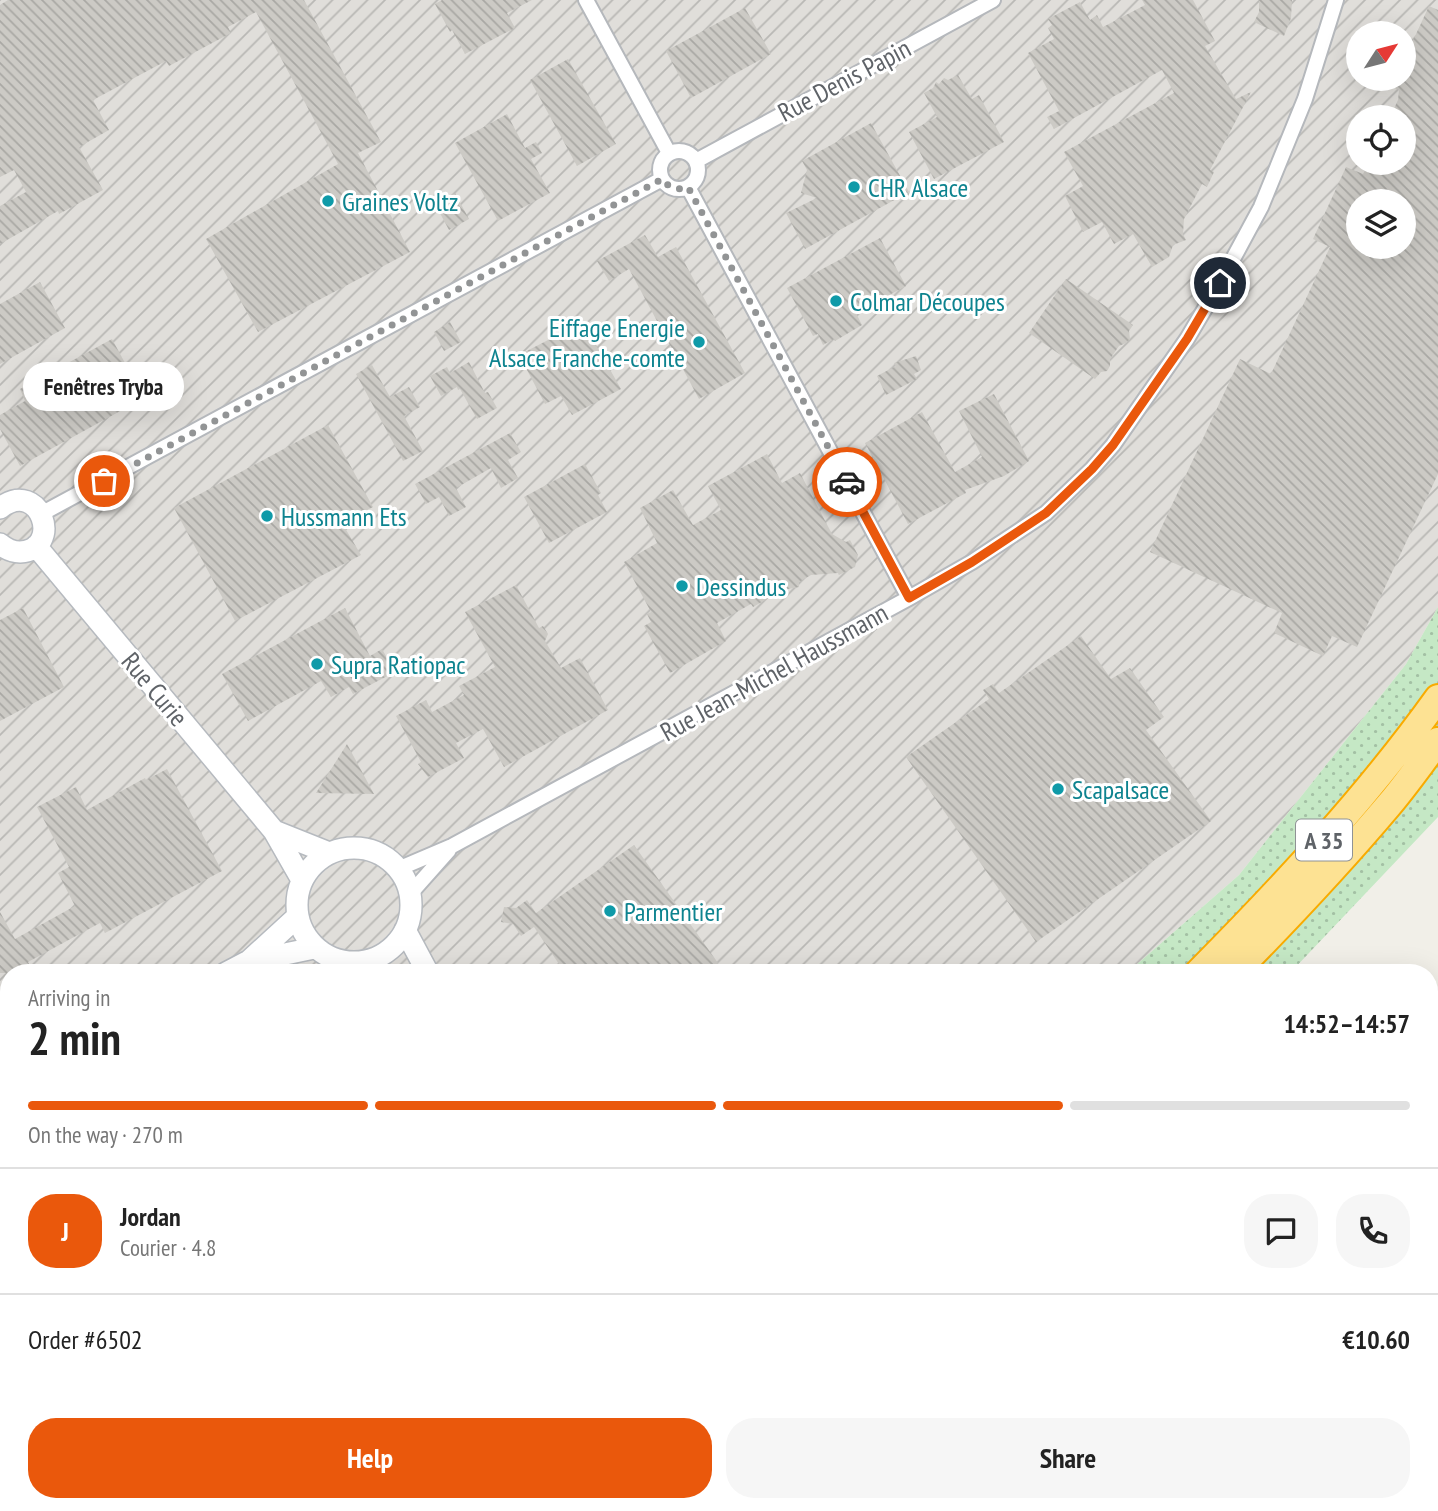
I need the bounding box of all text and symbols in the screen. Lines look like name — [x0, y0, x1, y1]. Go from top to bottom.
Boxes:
north arrow — [1346, 21, 1416, 91]
map controls — [1346, 21, 1416, 259]
street label: Rue Denis Papin — [772, 31, 916, 129]
button: locate — [1346, 105, 1416, 175]
place label: CHR Alsace — [868, 171, 968, 204]
marker: CHR Alsace — [846, 179, 862, 195]
place label: Graines Voltz — [342, 185, 458, 218]
button: layers — [1346, 189, 1416, 259]
marker: Graines Voltz — [320, 193, 336, 209]
pin — [1190, 253, 1250, 313]
icon: home — [1201, 264, 1239, 302]
place label: Colmar Découpes — [850, 285, 1005, 318]
marker: Colmar Découpes — [828, 293, 844, 309]
place label: Eiffage Energie Alsace Franche-comte — [489, 311, 685, 374]
marker: Eiffage Energie Alsace Franche-comte — [691, 334, 707, 350]
callout: Fenêtres Tryba — [24, 362, 184, 411]
text: Fenêtres Tryba — [44, 372, 163, 401]
courier — [812, 447, 882, 517]
pin — [74, 451, 134, 511]
icon: bag — [85, 462, 123, 500]
icon: car — [828, 463, 866, 501]
place label: Hussmann Ets — [281, 500, 407, 533]
marker: Hussmann Ets — [259, 508, 275, 524]
place label: Dessindus — [696, 570, 786, 603]
marker: Dessindus — [674, 578, 690, 594]
street label: Rue Jean-Michel Haussmann — [655, 596, 893, 748]
street label: Rue Curie — [115, 645, 195, 733]
place label: Supra Ratiopac — [331, 648, 466, 681]
marker: Supra Ratiopac — [309, 656, 325, 672]
place label: Scapalsace — [1072, 773, 1169, 806]
marker: Scapalsace — [1050, 781, 1066, 797]
road number: A 35 — [1296, 820, 1352, 860]
place label: Parmentier — [624, 895, 722, 928]
marker: Parmentier — [602, 903, 618, 919]
text: Arriving in — [28, 983, 110, 1012]
text: 14:52–14:57 — [1283, 1007, 1410, 1040]
text: 2 min — [28, 1008, 121, 1068]
text: On the way · 270 m — [28, 1120, 183, 1149]
button: chat — [1244, 1194, 1318, 1268]
button: phone — [1336, 1194, 1410, 1268]
text: Jordan — [120, 1200, 181, 1233]
text: J — [61, 1215, 69, 1248]
text: Courier · 4.8 — [120, 1233, 216, 1262]
text: Order #6502 — [28, 1323, 143, 1356]
text: €10.60 — [1342, 1323, 1410, 1356]
button: Help — [28, 1418, 712, 1498]
button: Share — [726, 1418, 1410, 1498]

